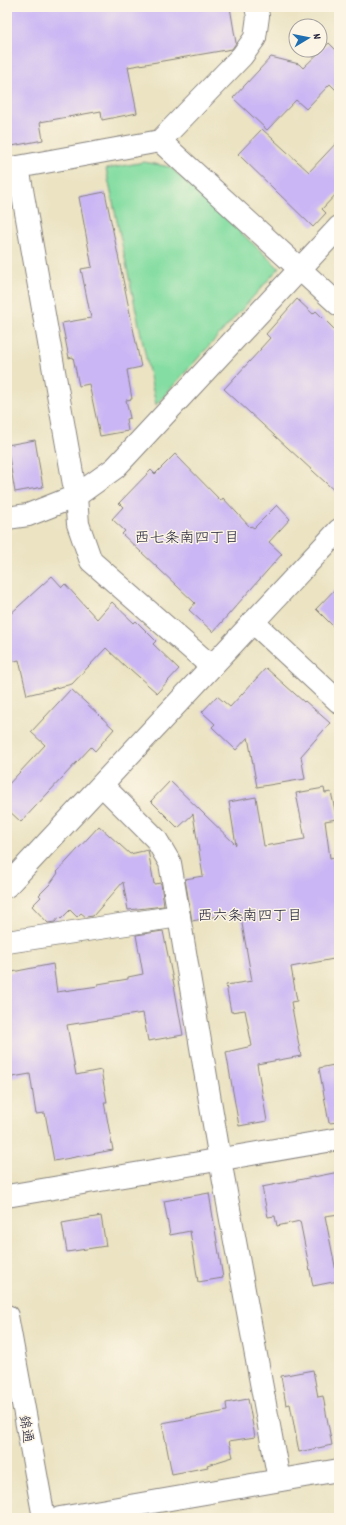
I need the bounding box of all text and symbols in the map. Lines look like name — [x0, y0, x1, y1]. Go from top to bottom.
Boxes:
north arrow — [288, 18, 328, 58]
text: N — [308, 33, 324, 41]
district label: 西七条南四丁目 — [134, 528, 240, 550]
district label: 西六条南四丁目 — [197, 906, 303, 928]
street label: 錦通 — [13, 1414, 37, 1445]

